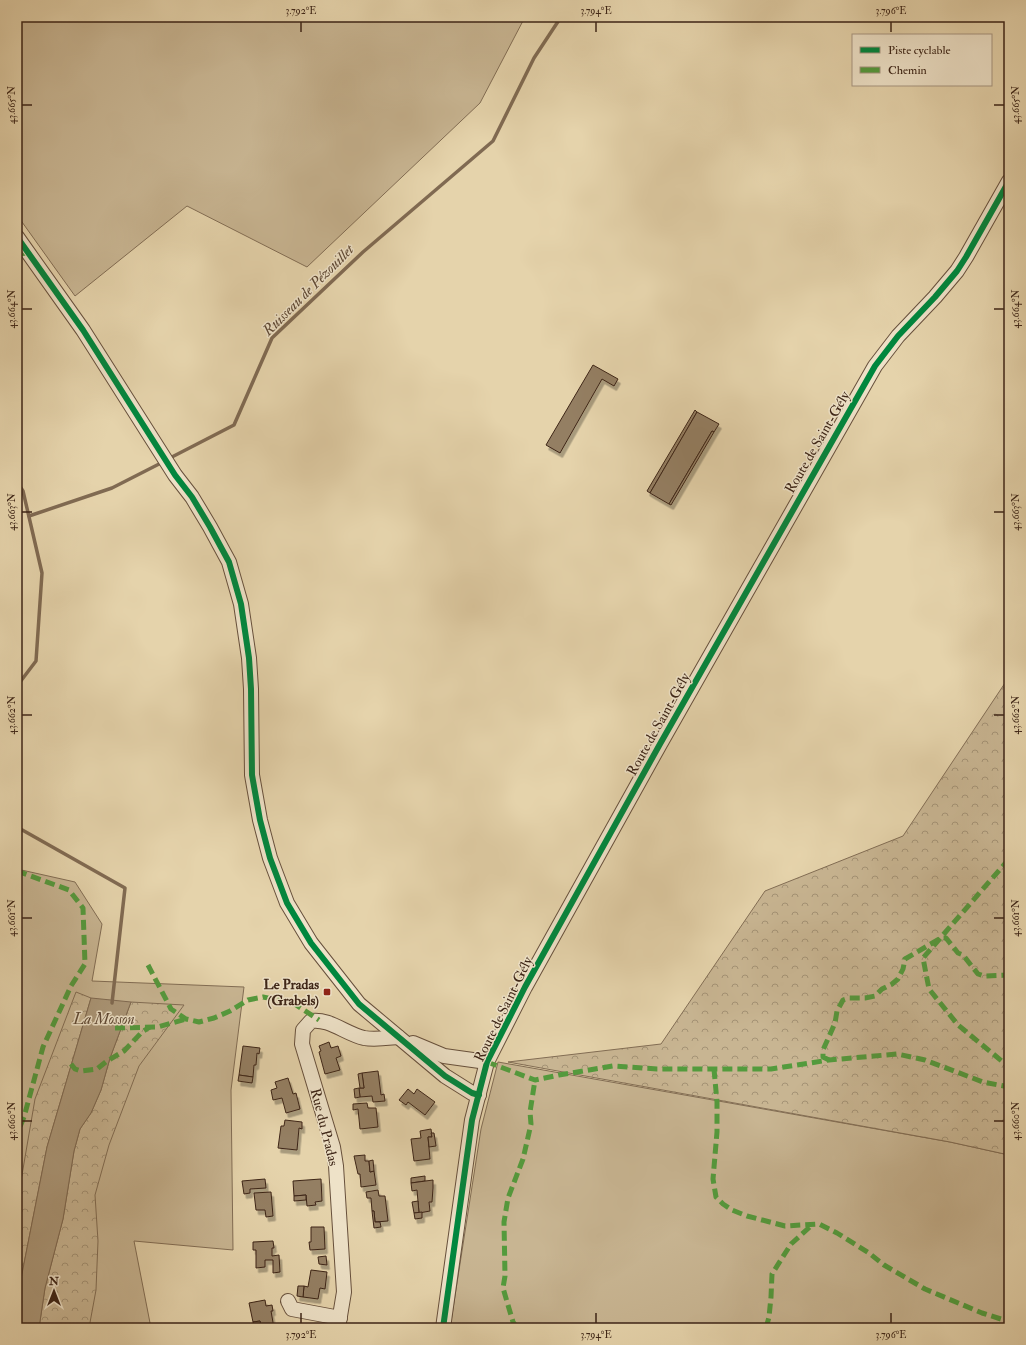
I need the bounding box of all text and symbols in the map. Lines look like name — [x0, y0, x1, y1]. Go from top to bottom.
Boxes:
text: 3.792°E — [286, 5, 316, 17]
text: 3.794°E — [580, 5, 612, 17]
text: 3.796°E — [876, 5, 906, 17]
legend — [852, 34, 992, 86]
text: Piste cyclable — [888, 43, 950, 58]
text: Chemin — [888, 63, 927, 78]
text: 43.665°N — [6, 86, 18, 124]
text: 43.665°N — [1010, 86, 1022, 124]
water label: Ruisseau de Pézouillet — [258, 240, 359, 341]
text: 43.664°N — [6, 289, 18, 329]
text: 43.664°N — [1010, 289, 1022, 329]
street label: Route de Saint-Gély — [781, 387, 855, 497]
text: 43.663°N — [6, 493, 18, 531]
text: 43.663°N — [1010, 493, 1022, 531]
street label: Route de Saint-Gély — [623, 669, 695, 779]
text: 43.662°N — [6, 696, 18, 734]
text: 43.662°N — [1010, 696, 1022, 734]
text: 43.661°N — [6, 899, 18, 937]
text: 43.661°N — [1010, 899, 1022, 937]
street label: Route de Saint-Gély — [471, 953, 538, 1065]
place label: Le Pradas (Grabels) — [264, 976, 319, 1009]
marker: Le Pradas (Grabels) — [322, 987, 332, 997]
water label: La Mosson — [72, 1010, 135, 1029]
street label: Rue du Pradas — [307, 1086, 342, 1168]
text: 43.660°N — [6, 1102, 18, 1140]
text: 43.660°N — [1010, 1102, 1022, 1140]
north arrow — [34, 1271, 74, 1311]
text: N — [48, 1275, 60, 1288]
text: 3.792°E — [286, 1329, 316, 1341]
text: 3.794°E — [580, 1329, 612, 1341]
text: 3.796°E — [876, 1329, 906, 1341]

